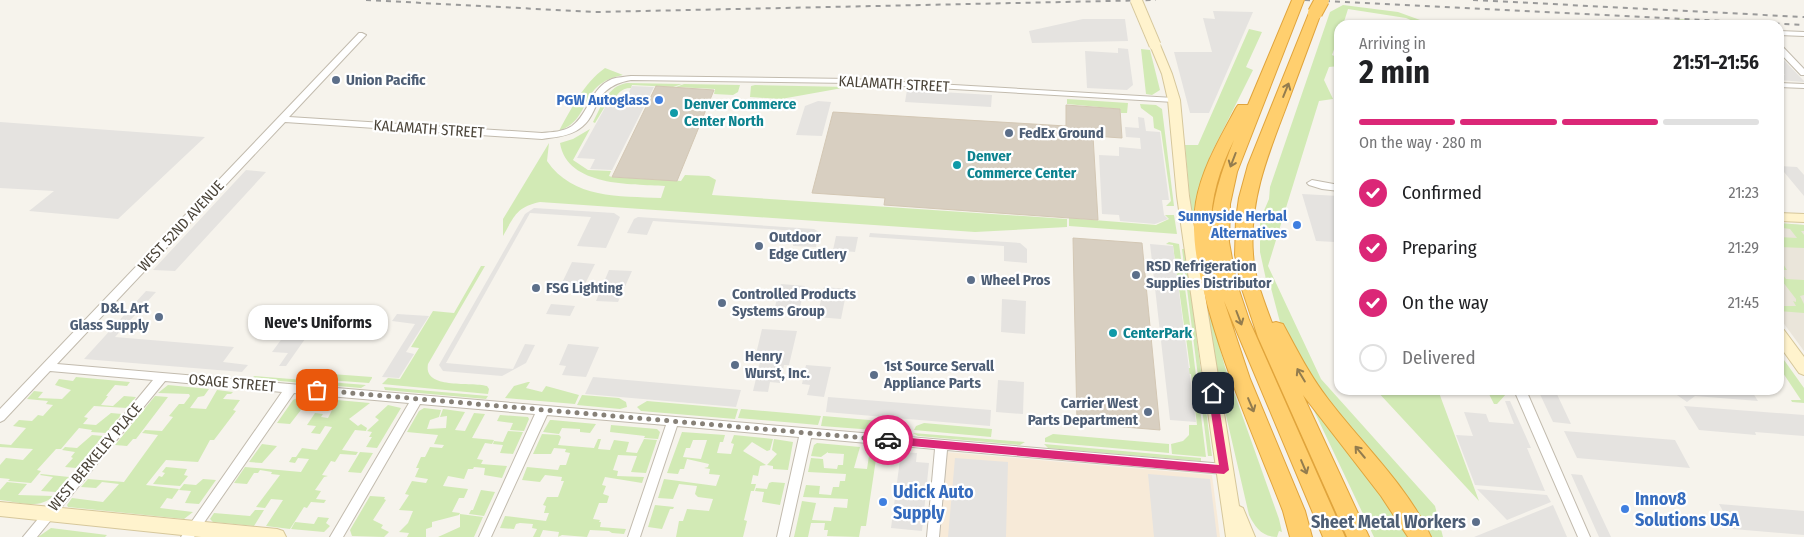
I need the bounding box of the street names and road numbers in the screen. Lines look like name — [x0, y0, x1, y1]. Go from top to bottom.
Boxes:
street label: KALAMATH STREET — [838, 72, 950, 96]
street label: KALAMATH STREET — [373, 116, 485, 142]
street label: WEST 52ND AVENUE — [134, 177, 228, 275]
street label: OSAGE STREET — [188, 370, 276, 396]
street label: WEST BERKELEY PLACE — [45, 399, 145, 515]

